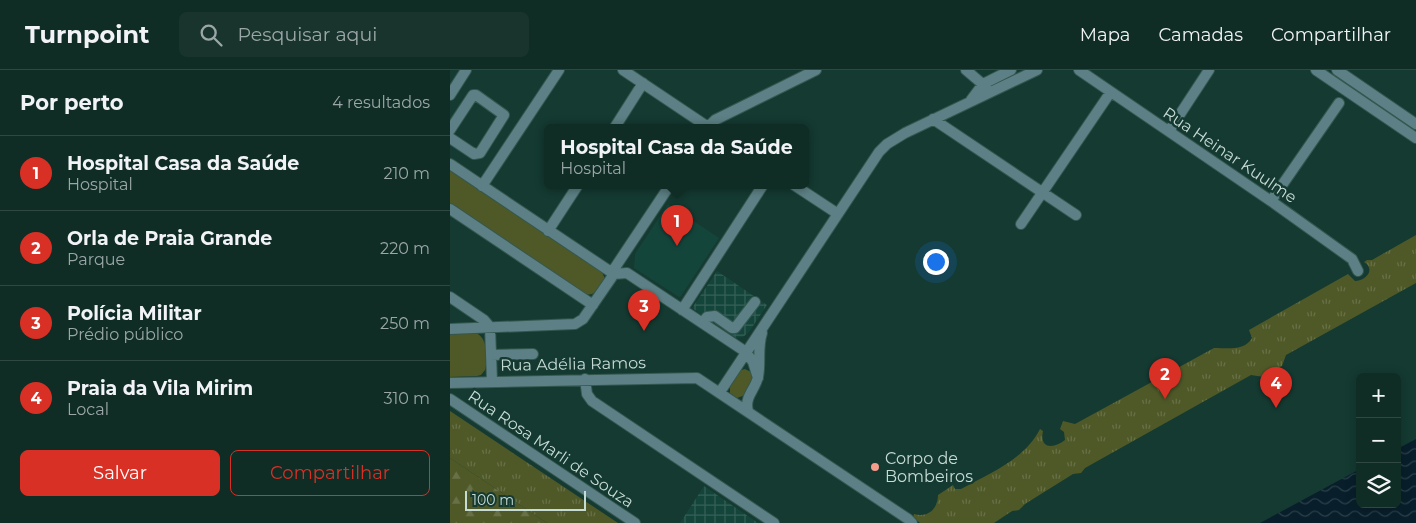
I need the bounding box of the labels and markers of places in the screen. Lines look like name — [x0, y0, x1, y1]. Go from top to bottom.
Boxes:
pin: 1 — [661, 205, 693, 246]
pin: 3 — [628, 290, 660, 331]
pin: 2 — [1149, 358, 1181, 399]
pin: 4 — [1260, 367, 1292, 408]
place label: Corpo de Bombeiros — [885, 449, 973, 486]
marker: Corpo de Bombeiros — [869, 461, 881, 473]

